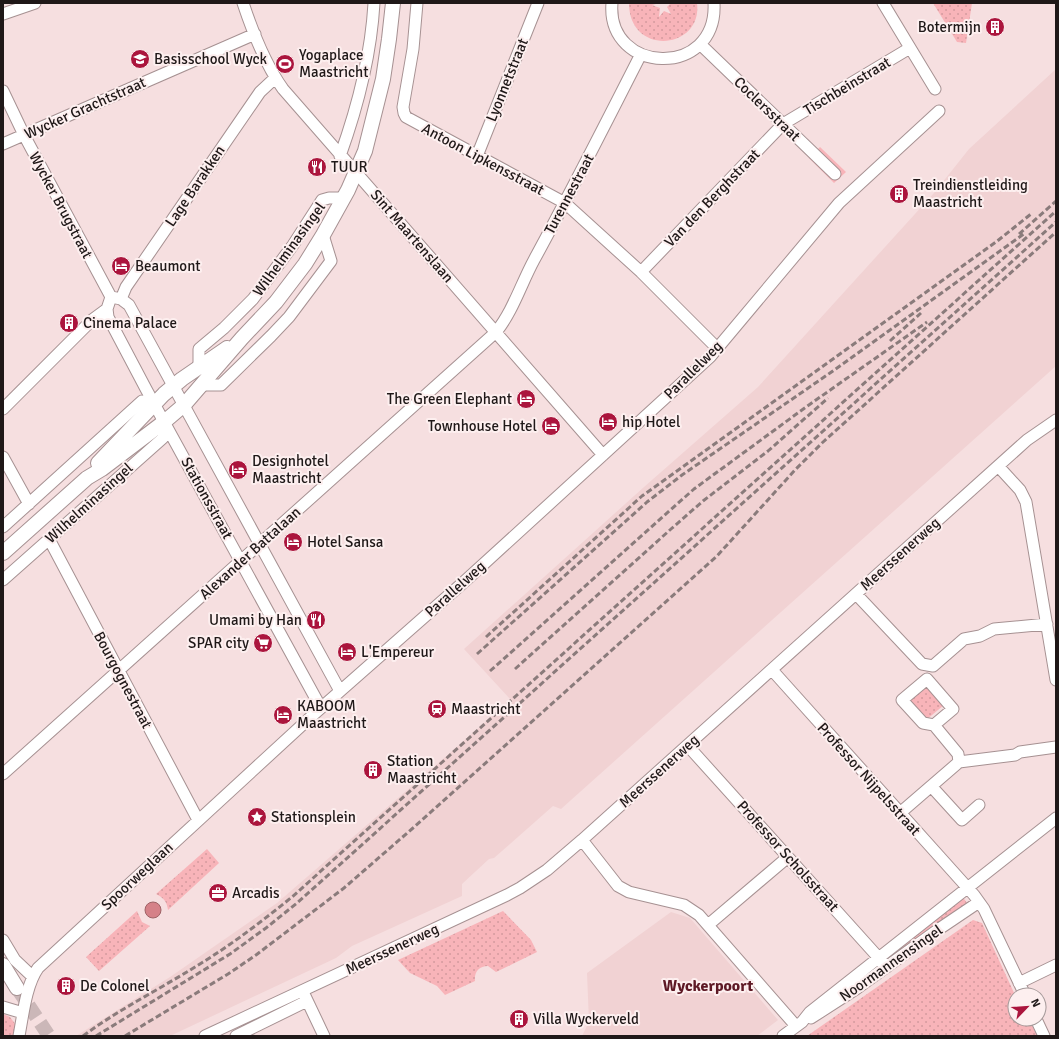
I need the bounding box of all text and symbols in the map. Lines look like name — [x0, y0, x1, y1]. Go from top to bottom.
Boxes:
building icon: Botermijn — [984, 16, 1006, 38]
place label: Botermijn — [918, 18, 981, 36]
street label: Lyonnetstraat — [482, 36, 532, 124]
place label: Yogaplace Maastricht — [299, 46, 368, 81]
school or university icon: Basisschool Wyck — [129, 48, 151, 70]
place label: Basisschool Wyck — [154, 50, 268, 68]
sports icon: Yogaplace Maastricht — [274, 53, 296, 75]
street label: Tischbeinstraat — [800, 53, 894, 119]
street label: Wycker Grachtstraat — [22, 73, 148, 143]
street label: Coclersstraat — [730, 73, 804, 145]
street label: Antoon Lipkensstraat — [419, 119, 547, 199]
street label: Lage Barakken — [161, 142, 229, 230]
street label: Van den Berghstraat — [660, 145, 764, 251]
street label: Wycker Brugstraat — [25, 149, 97, 261]
street label: Turennestraat — [540, 151, 598, 237]
restaurant icon: TUUR — [306, 156, 328, 178]
place label: TUUR — [331, 158, 367, 176]
place label: Treindienstleiding Maastricht — [913, 176, 1028, 211]
building icon: Treindienstleiding Maastricht — [888, 183, 910, 205]
street label: Sint Maartenslaan — [367, 186, 457, 286]
street label: Wilhelminasingel — [249, 198, 329, 300]
hotel icon: Beaumont — [110, 255, 132, 277]
place label: Beaumont — [135, 257, 201, 275]
building icon: Cinema Palace — [58, 312, 80, 334]
place label: Cinema Palace — [83, 314, 177, 332]
street label: Parallelweg — [660, 337, 726, 403]
hotel icon: The Green Elephant — [515, 388, 537, 410]
place label: The Green Elephant — [387, 390, 512, 408]
hotel icon: hip Hotel — [597, 411, 619, 433]
place label: hip Hotel — [622, 413, 680, 431]
hotel icon: Townhouse Hotel — [540, 415, 562, 437]
place label: Townhouse Hotel — [428, 417, 537, 435]
place label: Designhotel Maastricht — [252, 452, 329, 487]
street label: Stationsstraat — [177, 454, 237, 542]
street label: Wilhelminasingel — [41, 459, 137, 547]
hotel icon: Designhotel Maastricht — [227, 459, 249, 481]
street label: Alexander Battalaan — [196, 503, 304, 603]
street label: Meerssenerweg — [856, 514, 944, 594]
hotel icon: Hotel Sansa — [282, 531, 304, 553]
place label: Hotel Sansa — [307, 533, 383, 551]
street label: Parallelweg — [421, 557, 489, 621]
restaurant icon: Umami by Han — [305, 609, 327, 631]
place label: Umami by Han — [209, 611, 302, 629]
street label: Bourgognestraat — [90, 628, 156, 732]
supermarket icon: SPAR city — [252, 632, 274, 654]
place label: SPAR city — [188, 634, 249, 652]
hotel icon: L'Empereur — [336, 641, 358, 663]
place label: L'Empereur — [361, 643, 435, 661]
place label: KABOOM Maastricht — [297, 697, 366, 732]
station icon: Maastricht — [426, 698, 448, 720]
place label: Maastricht — [451, 700, 520, 718]
hotel icon: KABOOM Maastricht — [272, 704, 294, 726]
street label: Professor Nijpelsstraat — [814, 719, 924, 839]
street label: Meerssenerweg — [615, 731, 703, 811]
place label: Station Maastricht — [387, 752, 456, 787]
building icon: Station Maastricht — [362, 759, 384, 781]
street label: Professor Scholsstraat — [733, 797, 843, 915]
place icon: Stationsplein — [246, 806, 268, 828]
place label: Stationsplein — [271, 808, 356, 826]
street label: Spoorweglaan — [97, 838, 177, 914]
office icon: Arcadis — [207, 882, 229, 904]
place label: Arcadis — [232, 884, 280, 902]
street label: Meerssenerweg — [342, 919, 442, 978]
street label: Noormannensingel — [836, 921, 946, 1005]
building icon: De Colonel — [55, 975, 77, 997]
district label: Wyckerpoort — [663, 976, 753, 996]
place label: De Colonel — [80, 977, 149, 995]
north arrow — [1007, 987, 1047, 1027]
text: N — [1028, 997, 1043, 1009]
building icon: Villa Wyckerveld — [508, 1008, 530, 1030]
place label: Villa Wyckerveld — [533, 1010, 639, 1028]

